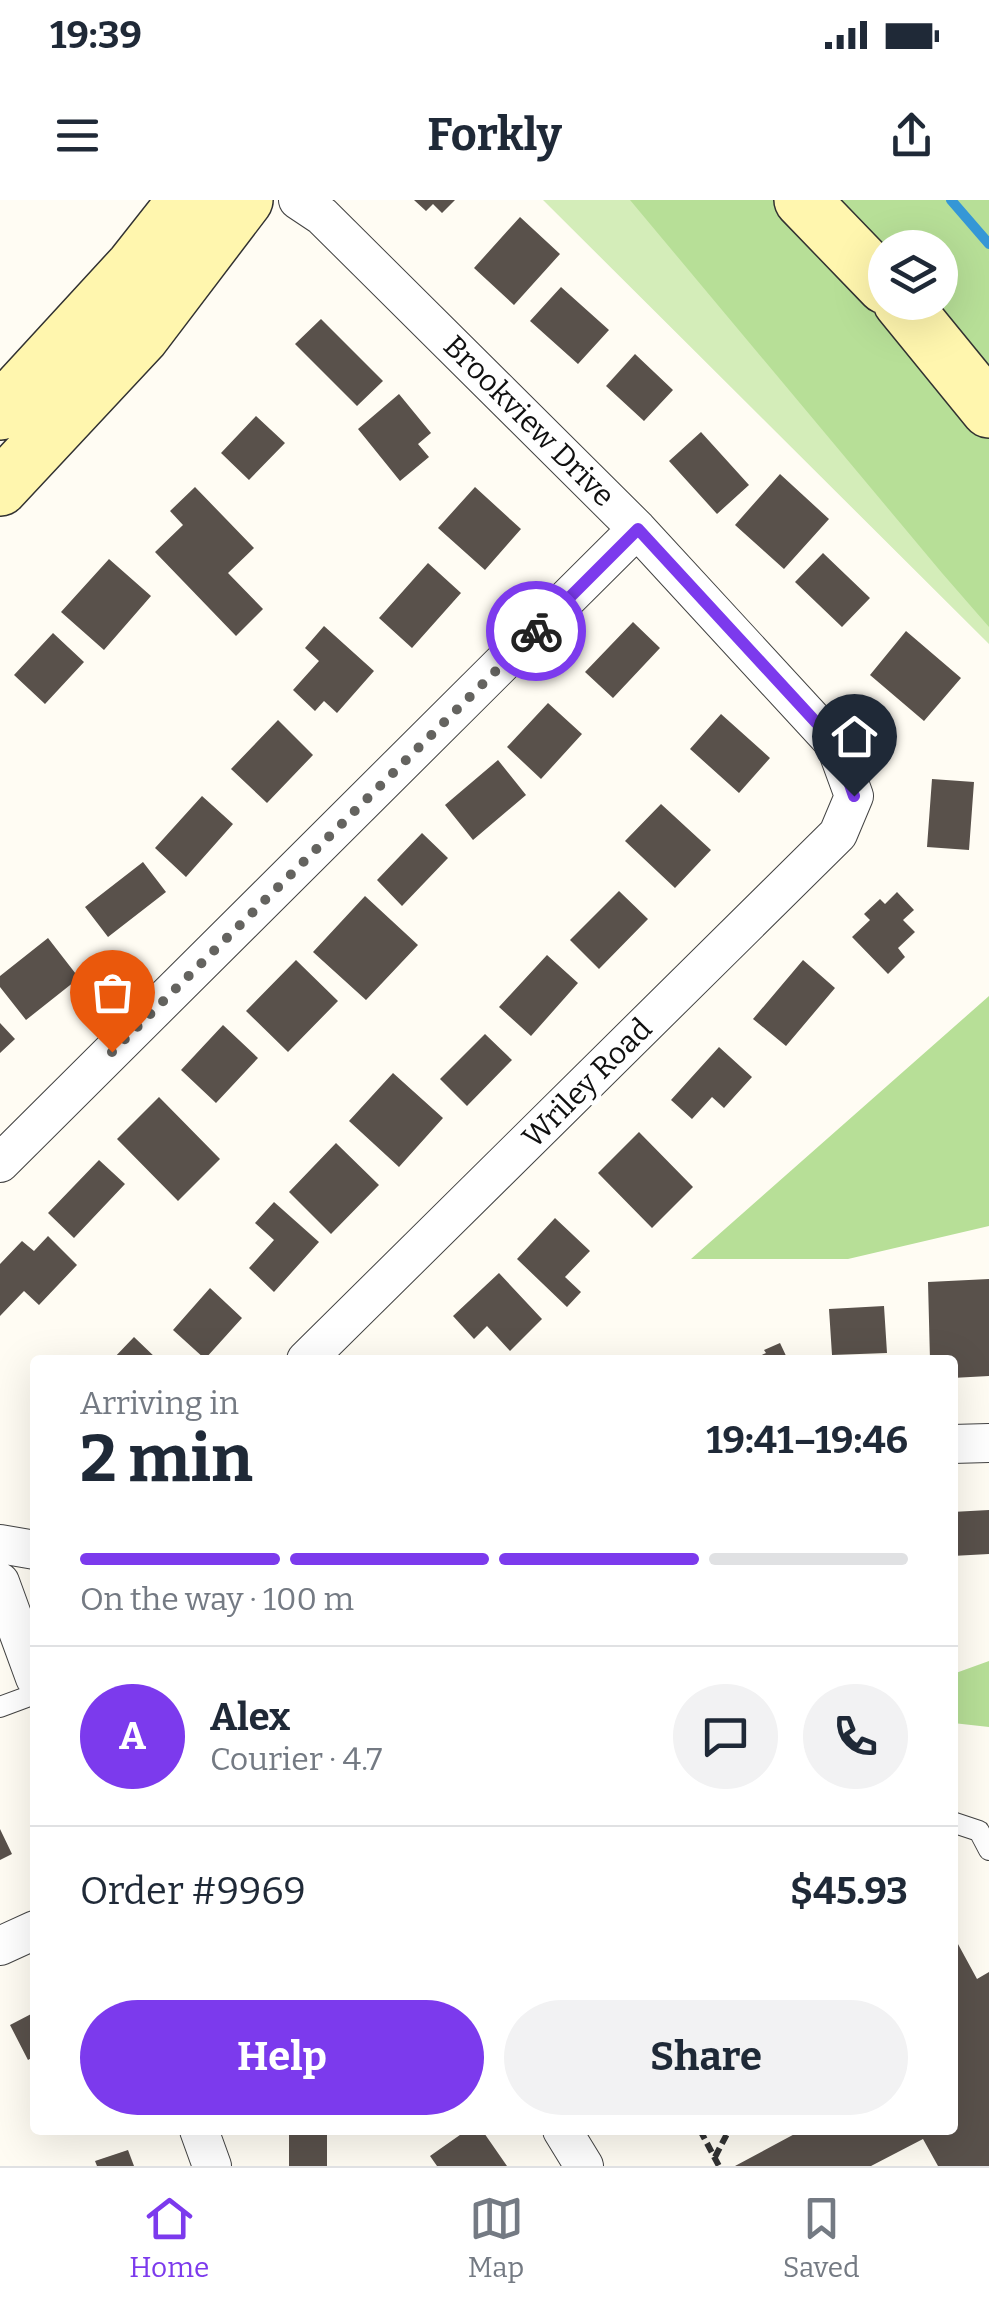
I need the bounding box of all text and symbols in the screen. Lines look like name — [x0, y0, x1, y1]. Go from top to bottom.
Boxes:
text: 19:39 — [50, 12, 142, 58]
icon: menu — [50, 108, 105, 163]
text: Forkly — [427, 108, 562, 162]
icon: share — [884, 108, 939, 163]
map controls — [868, 230, 958, 320]
button: layers — [868, 230, 958, 320]
street label: Brookview Drive — [436, 328, 622, 514]
courier — [486, 581, 586, 681]
icon: bike — [509, 604, 564, 659]
pin — [812, 694, 897, 797]
icon: home — [827, 709, 882, 764]
pin — [70, 950, 155, 1053]
icon: bag — [85, 965, 140, 1020]
street label: Wriley Road — [515, 1011, 659, 1155]
text: Arriving in — [80, 1384, 239, 1422]
text: 19:41–19:46 — [706, 1417, 908, 1463]
text: 2 min — [80, 1420, 253, 1498]
text: On the way · 100 m — [80, 1580, 354, 1618]
button: chat — [673, 1684, 778, 1789]
button: phone — [803, 1684, 908, 1789]
text: Alex — [210, 1694, 290, 1740]
text: A — [119, 1713, 146, 1759]
text: Courier · 4.7 — [210, 1740, 382, 1778]
text: Order #9969 — [80, 1868, 306, 1914]
text: $45.93 — [790, 1868, 908, 1914]
button: Help — [80, 2000, 484, 2115]
button: Share — [504, 2000, 908, 2115]
tab: Home — [129, 2191, 209, 2284]
tab: Map — [468, 2191, 524, 2284]
tab: Saved — [783, 2191, 860, 2284]

